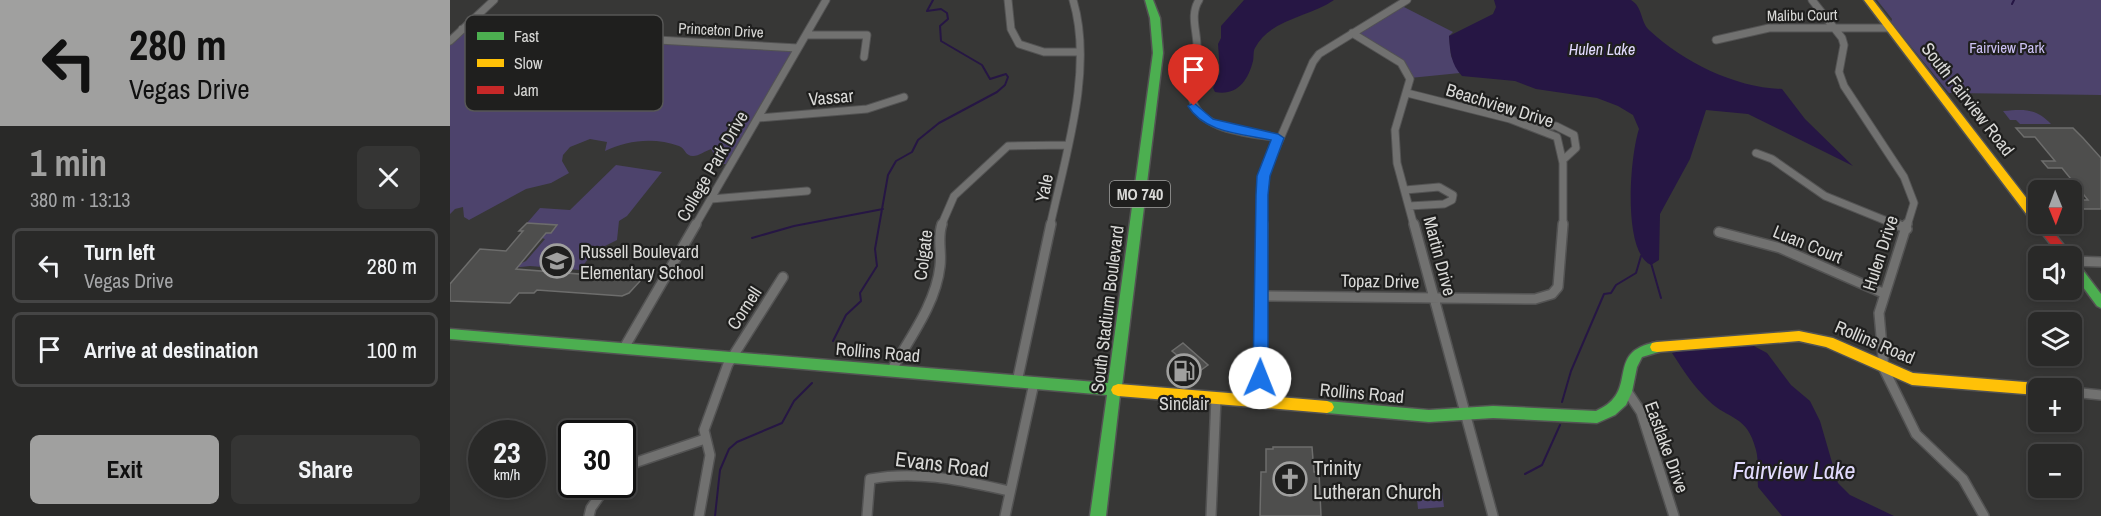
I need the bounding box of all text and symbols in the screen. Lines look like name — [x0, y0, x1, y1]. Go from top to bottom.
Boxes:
street label: Malibu Court — [1767, 4, 1838, 26]
legend — [465, 15, 663, 111]
text: 280 m — [129, 17, 227, 73]
street label: Princeton Drive — [678, 17, 764, 43]
icon: left — [30, 24, 108, 102]
text: Fast — [514, 25, 539, 47]
street label: South Fairview Road — [1916, 37, 2020, 161]
park label: Fairview Park — [1969, 37, 2045, 58]
water label: Hulen Lake — [1569, 38, 1635, 60]
pin — [1168, 44, 1219, 106]
text: Slow — [514, 52, 543, 74]
icon: arrive — [1177, 53, 1210, 86]
text: Vegas Drive — [129, 71, 250, 107]
street label: Beachview Drive — [1443, 77, 1557, 133]
text: Jam — [514, 79, 539, 101]
street label: Vassar — [808, 83, 855, 111]
street label: College Park Drive — [670, 106, 754, 226]
text: 1 min — [30, 139, 107, 187]
button: close — [357, 146, 420, 209]
street label: Yale — [1029, 171, 1059, 205]
north arrow — [2028, 180, 2082, 234]
map controls — [2028, 180, 2082, 498]
road number: MO 740 — [1110, 181, 1170, 207]
text: 380 m · 13:13 — [30, 186, 130, 213]
street label: Hulen Drive — [1856, 212, 1904, 294]
street label: Martin Drive — [1417, 214, 1463, 298]
street label: Luan Court — [1769, 219, 1847, 269]
street label: South Stadium Boulevard — [1084, 224, 1130, 394]
street label: Colgate — [907, 228, 939, 282]
text: Turn left — [84, 237, 155, 267]
place label: Russell Boulevard Elementary School — [580, 239, 704, 285]
school or university icon: Russell Boulevard Elementary School — [539, 243, 575, 279]
button: sound — [2028, 246, 2082, 300]
icon: left — [33, 249, 66, 282]
text: 280 m — [367, 251, 417, 281]
text: Vegas Drive — [84, 267, 173, 294]
street label: Topaz Drive — [1340, 268, 1420, 294]
street label: Cornell — [721, 282, 767, 334]
button: layers — [2028, 312, 2082, 366]
street label: Rollins Road — [1831, 314, 1919, 370]
icon: arrive — [33, 333, 66, 366]
text: Arrive at destination — [84, 335, 258, 365]
text: 100 m — [367, 335, 417, 365]
street label: Rollins Road — [835, 336, 921, 368]
position arrow — [1228, 346, 1292, 410]
fuel station icon: Sinclair — [1166, 353, 1202, 389]
street label: Rollins Road — [1319, 377, 1405, 409]
button: + — [2028, 378, 2082, 432]
place label: Sinclair — [1159, 391, 1209, 416]
street label: Eastlake Drive — [1639, 398, 1695, 496]
speed limit sign: 30 — [558, 420, 636, 498]
text: 23 — [493, 432, 521, 472]
button: Exit — [30, 435, 219, 504]
button: Share — [231, 435, 420, 504]
street label: Evans Road — [894, 444, 990, 484]
button: − — [2028, 444, 2082, 498]
place label: Trinity Lutheran Church — [1313, 453, 1441, 506]
water label: Fairview Lake — [1733, 454, 1855, 486]
church icon: Trinity Lutheran Church — [1272, 461, 1308, 497]
text: km/h — [494, 464, 520, 485]

